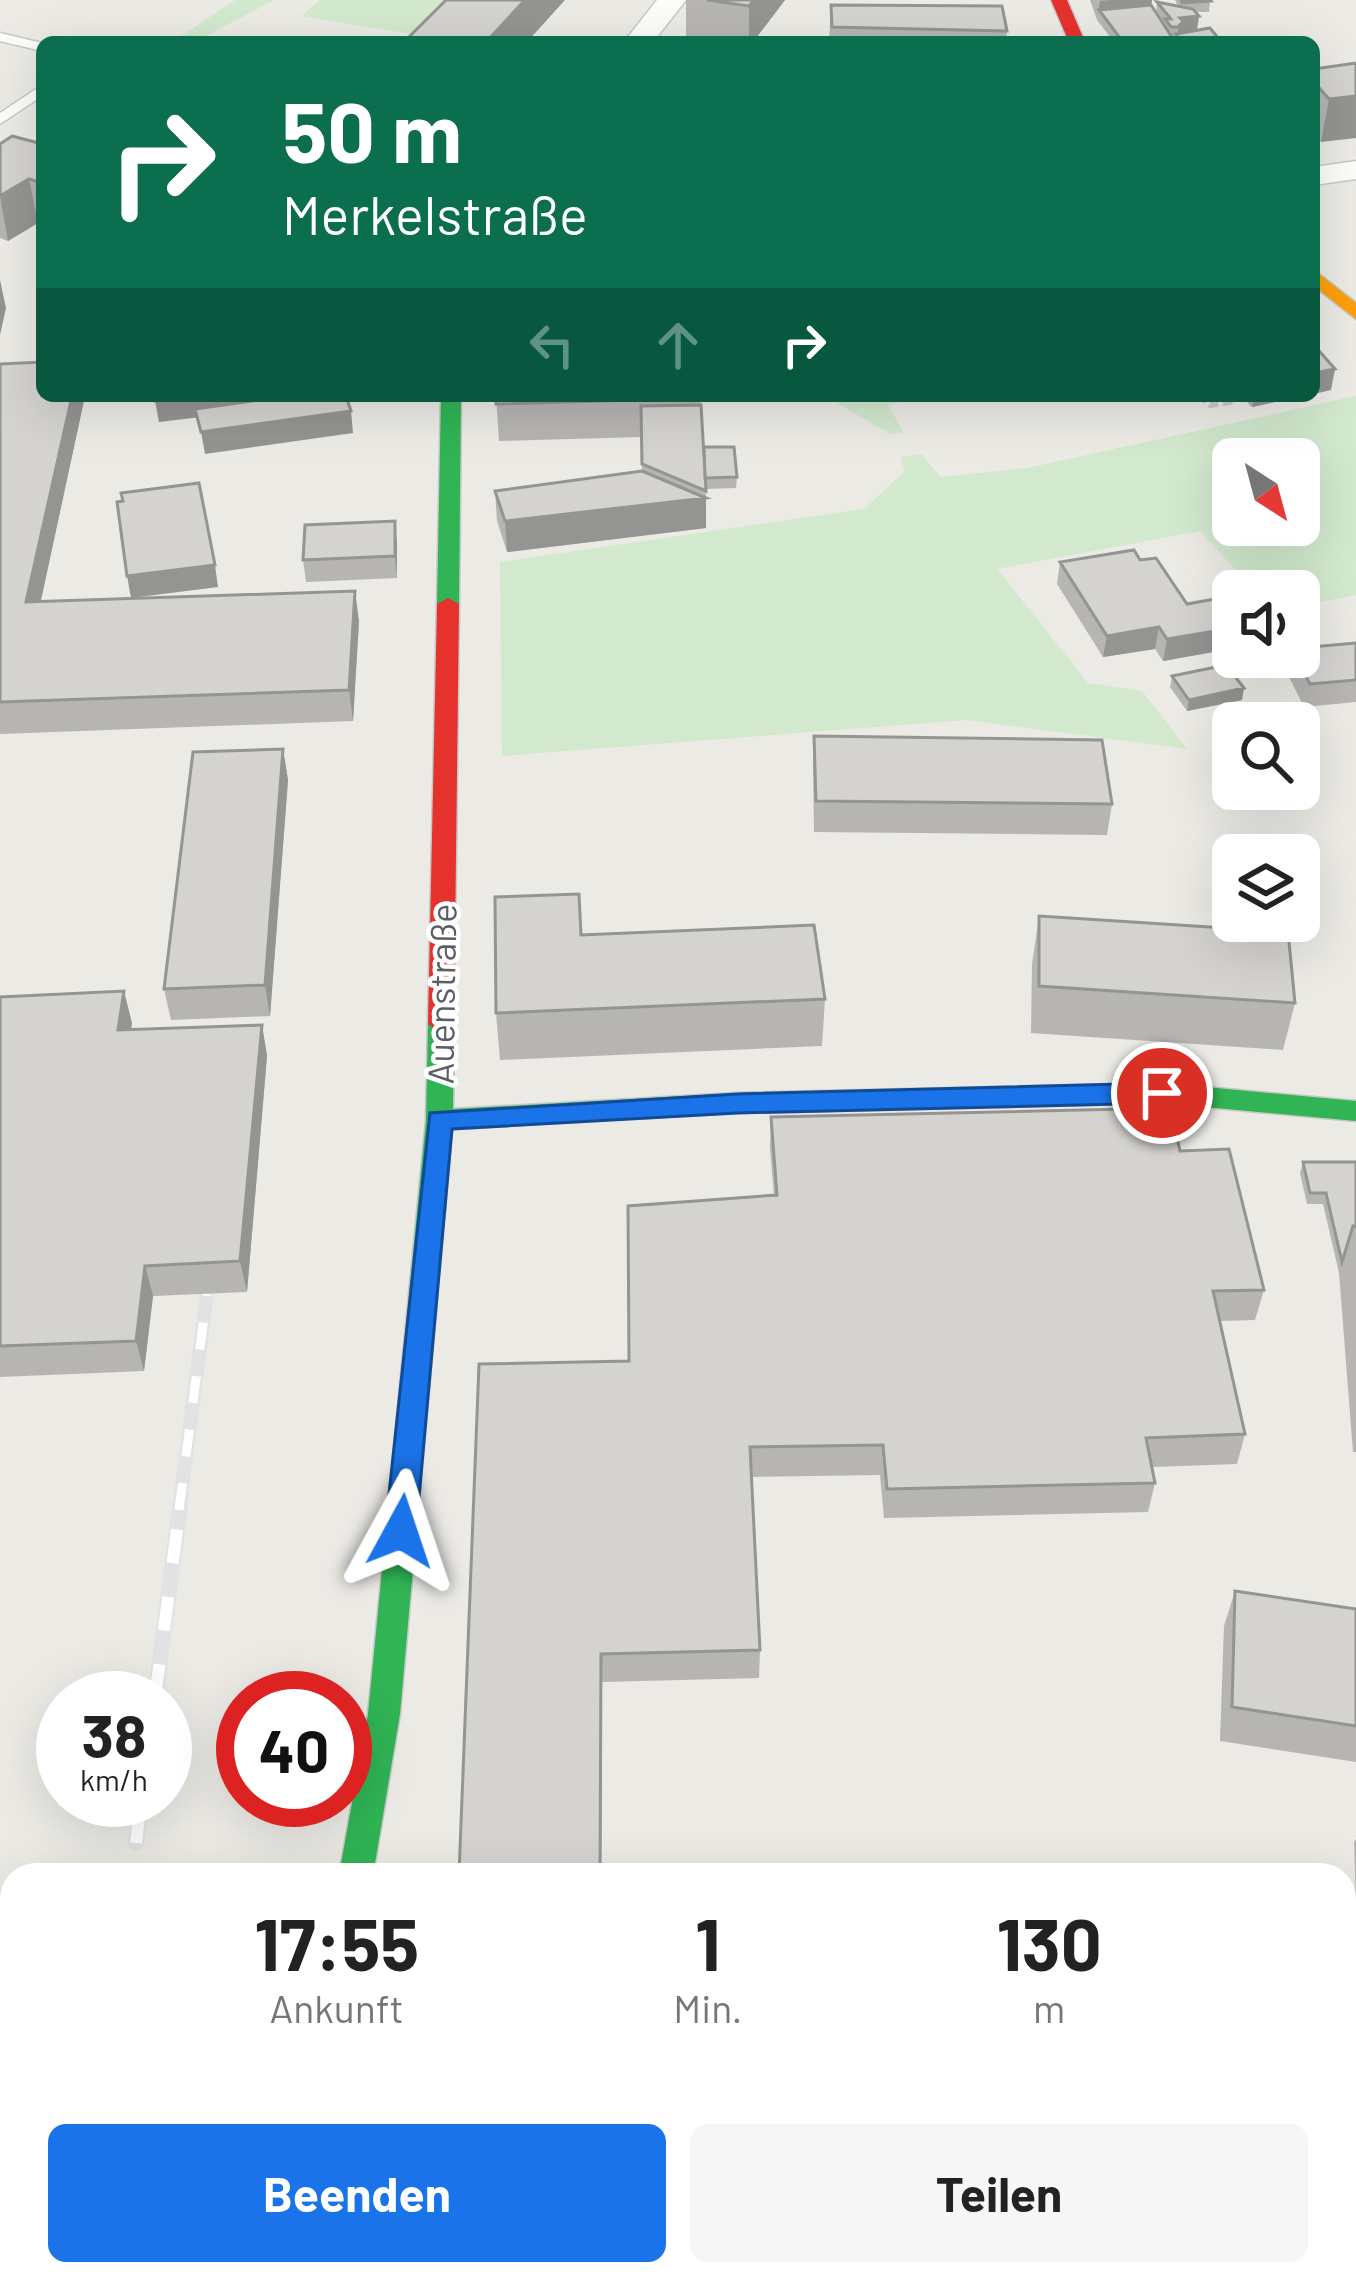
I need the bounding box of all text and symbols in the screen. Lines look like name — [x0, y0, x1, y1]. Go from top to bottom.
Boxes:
text: 50 m — [282, 79, 462, 180]
icon: right — [84, 84, 240, 240]
text: Merkelstraße — [282, 181, 588, 246]
icon: left — [519, 312, 585, 378]
icon: ahead — [645, 312, 711, 378]
icon: right — [771, 312, 837, 378]
north arrow — [1212, 438, 1320, 546]
map controls — [1212, 438, 1320, 942]
button: sound — [1212, 570, 1320, 678]
button: search — [1212, 702, 1320, 810]
button: layers — [1212, 834, 1320, 942]
street label: Auenstraße — [417, 903, 464, 1085]
pin — [1111, 1042, 1213, 1144]
icon: arrive — [1129, 1060, 1195, 1126]
position arrow — [338, 1468, 464, 1594]
speed limit sign: 40 — [216, 1671, 372, 1827]
text: 38 — [82, 1698, 146, 1770]
text: km/h — [80, 1761, 148, 1797]
text: 17:55 — [254, 1899, 419, 1985]
text: 1 — [695, 1899, 721, 1985]
text: 130 — [996, 1899, 1102, 1985]
text: Ankunft — [270, 1984, 404, 2031]
text: Min. — [673, 1984, 742, 2031]
text: m — [1033, 1984, 1065, 2031]
button: Beenden — [48, 2124, 666, 2262]
button: Teilen — [690, 2124, 1308, 2262]

